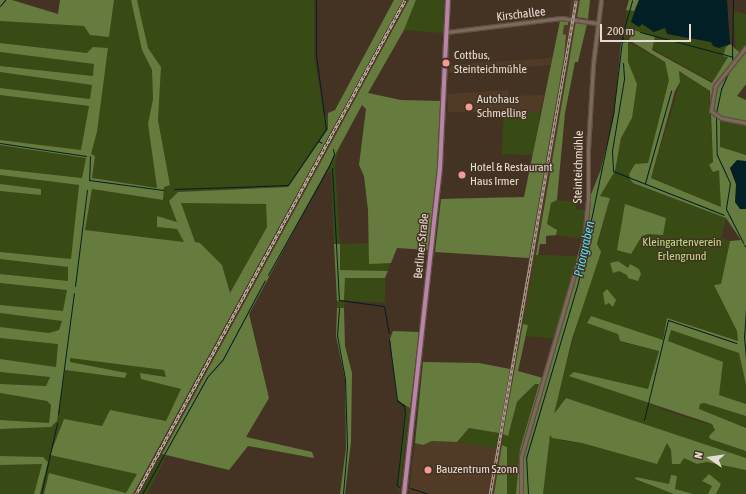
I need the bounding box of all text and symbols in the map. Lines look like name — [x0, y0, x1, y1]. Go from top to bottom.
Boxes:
street label: Kirschallee — [496, 5, 546, 25]
scale bar — [602, 16, 693, 42]
text: 200 m — [607, 24, 634, 38]
place label: Cottbus, Steinteichmühle — [454, 49, 527, 77]
marker: Cottbus, Steinteichmühle — [441, 58, 451, 68]
place label: Autohaus Schmelling — [477, 93, 526, 121]
marker: Autohaus Schmelling — [464, 102, 474, 112]
street label: Steinteichmühle — [571, 130, 587, 204]
place label: Hotel & Restaurant Haus Irmer — [470, 161, 553, 189]
marker: Hotel & Restaurant Haus Irmer — [457, 170, 467, 180]
street label: Berliner Straße — [411, 213, 433, 279]
water label: Priorgraben — [571, 220, 599, 278]
park label: Kleingartenverein Erlengrund — [642, 236, 722, 264]
north arrow — [690, 438, 730, 478]
text: N — [692, 451, 705, 460]
place label: Bauzentrum Szonn — [436, 463, 518, 477]
marker: Bauzentrum Szonn — [423, 465, 433, 475]

